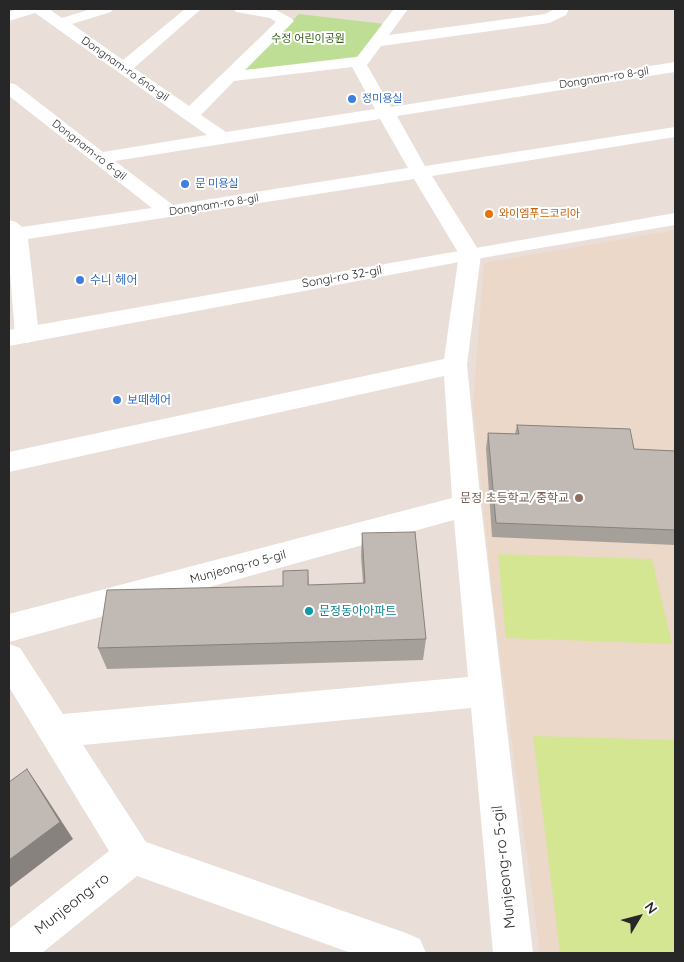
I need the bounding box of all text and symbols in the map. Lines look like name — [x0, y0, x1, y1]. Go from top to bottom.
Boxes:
park label: 수정 어린이공원 — [271, 32, 345, 46]
street label: Dongnam-ro 6na-gil — [79, 34, 171, 104]
street label: Dongnam-ro 8-gil — [558, 64, 650, 92]
place label: 정미용실 — [362, 92, 402, 106]
marker: 정미용실 — [346, 93, 358, 105]
street label: Dongnam-ro 6-gil — [49, 117, 129, 183]
place label: 문 미용실 — [195, 177, 238, 191]
marker: 문 미용실 — [179, 178, 191, 190]
street label: Dongnam-ro 8-gil — [168, 191, 260, 219]
place label: 와이엠푸드코리아 — [499, 207, 580, 221]
marker: 와이엠푸드코리아 — [483, 208, 495, 220]
street label: Songi-ro 32-gil — [301, 263, 383, 291]
place label: 수니 헤어 — [90, 273, 137, 287]
marker: 수니 헤어 — [74, 274, 86, 286]
place label: 보떼헤어 — [127, 393, 171, 407]
marker: 보떼헤어 — [111, 394, 123, 406]
place label: 문정 초등학교/중학교 — [460, 491, 569, 505]
marker: 문정 초등학교/중학교 — [573, 492, 585, 504]
street label: Munjeong-ro 5-gil — [188, 547, 288, 587]
place label: 문정동아아파트 — [319, 604, 396, 618]
marker: 문정동아아파트 — [303, 605, 315, 617]
street label: Munjeong-ro 5-gil — [489, 805, 519, 929]
street label: Munjeong-ro — [31, 869, 113, 939]
north arrow — [614, 892, 664, 942]
text: N — [641, 898, 661, 917]

